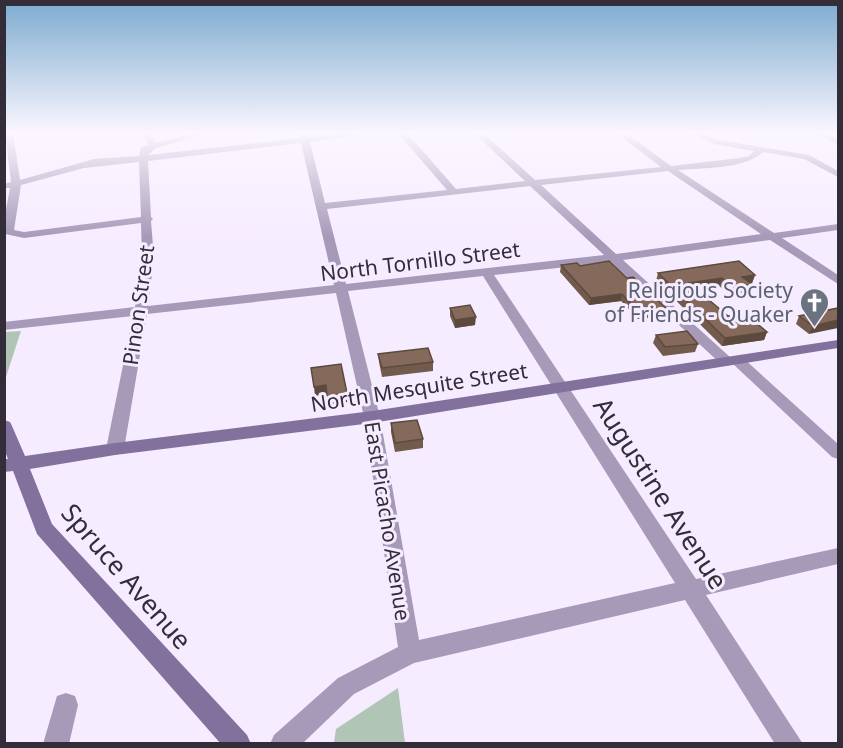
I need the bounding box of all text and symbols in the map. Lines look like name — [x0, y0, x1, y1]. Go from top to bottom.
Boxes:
street label: North Tornillo Street — [319, 235, 522, 287]
street label: Pinon Street — [116, 243, 160, 367]
place label: Religious Society of Friends - Quaker — [604, 276, 793, 328]
church icon: Religious Society of Friends - Quaker — [798, 286, 830, 328]
street label: North Mesquite Street — [309, 356, 530, 418]
street label: Augustine Avenue — [585, 390, 737, 596]
street label: East Picacho Avenue — [358, 419, 418, 623]
street label: Spruce Avenue — [54, 495, 200, 657]

